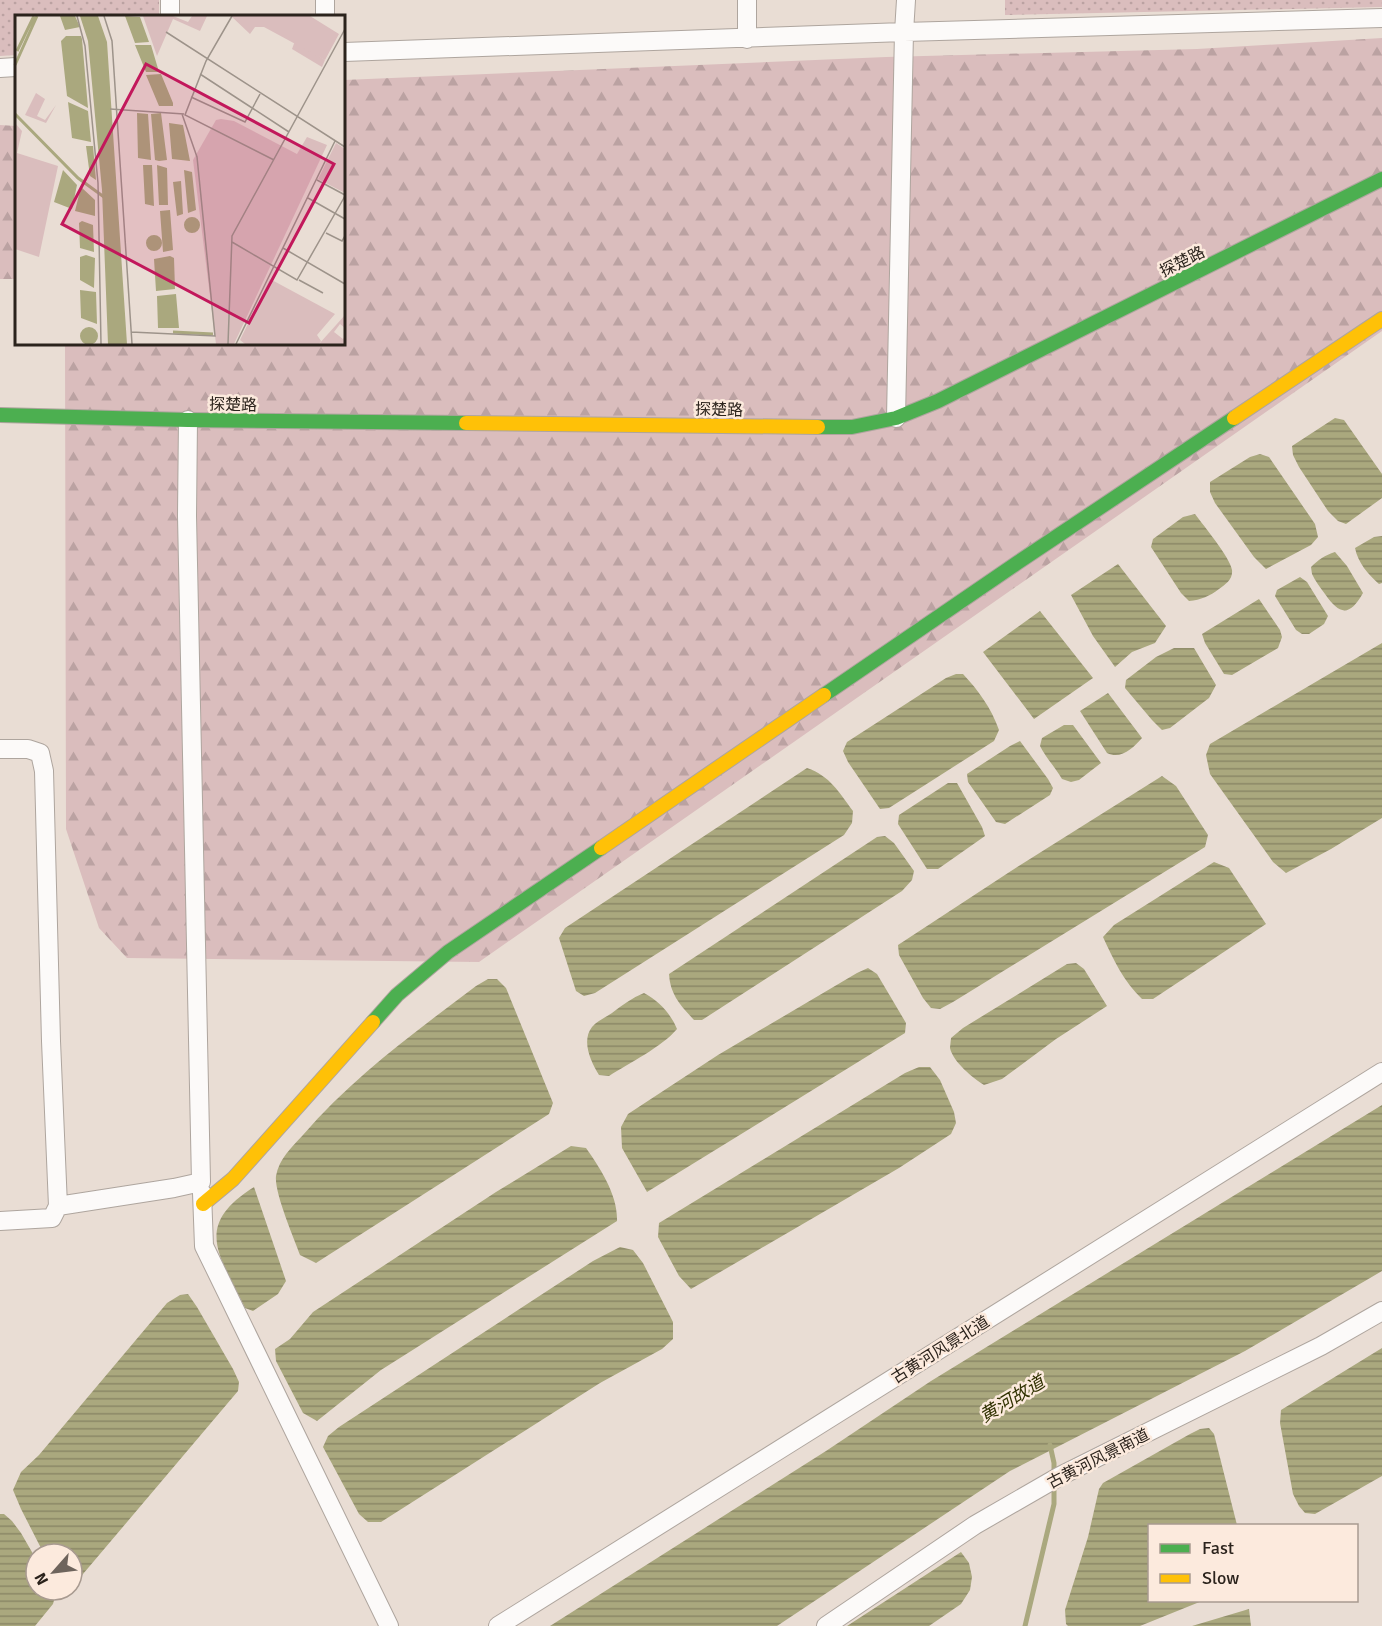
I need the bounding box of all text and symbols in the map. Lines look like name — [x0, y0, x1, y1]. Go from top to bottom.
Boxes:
inset map — [15, 15, 345, 345]
street label: 探楚路 — [1157, 242, 1208, 282]
street label: 探楚路 — [209, 395, 257, 415]
street label: 探楚路 — [695, 400, 743, 420]
street label: 古黄河风景北道 — [888, 1312, 993, 1388]
water label: 黄河故道 — [975, 1369, 1051, 1427]
street label: 古黄河风景南道 — [1044, 1425, 1153, 1493]
legend — [1148, 1524, 1358, 1602]
text: Fast — [1202, 1537, 1234, 1559]
north arrow — [24, 1542, 84, 1602]
text: Slow — [1202, 1567, 1239, 1589]
text: N — [30, 1569, 53, 1588]

